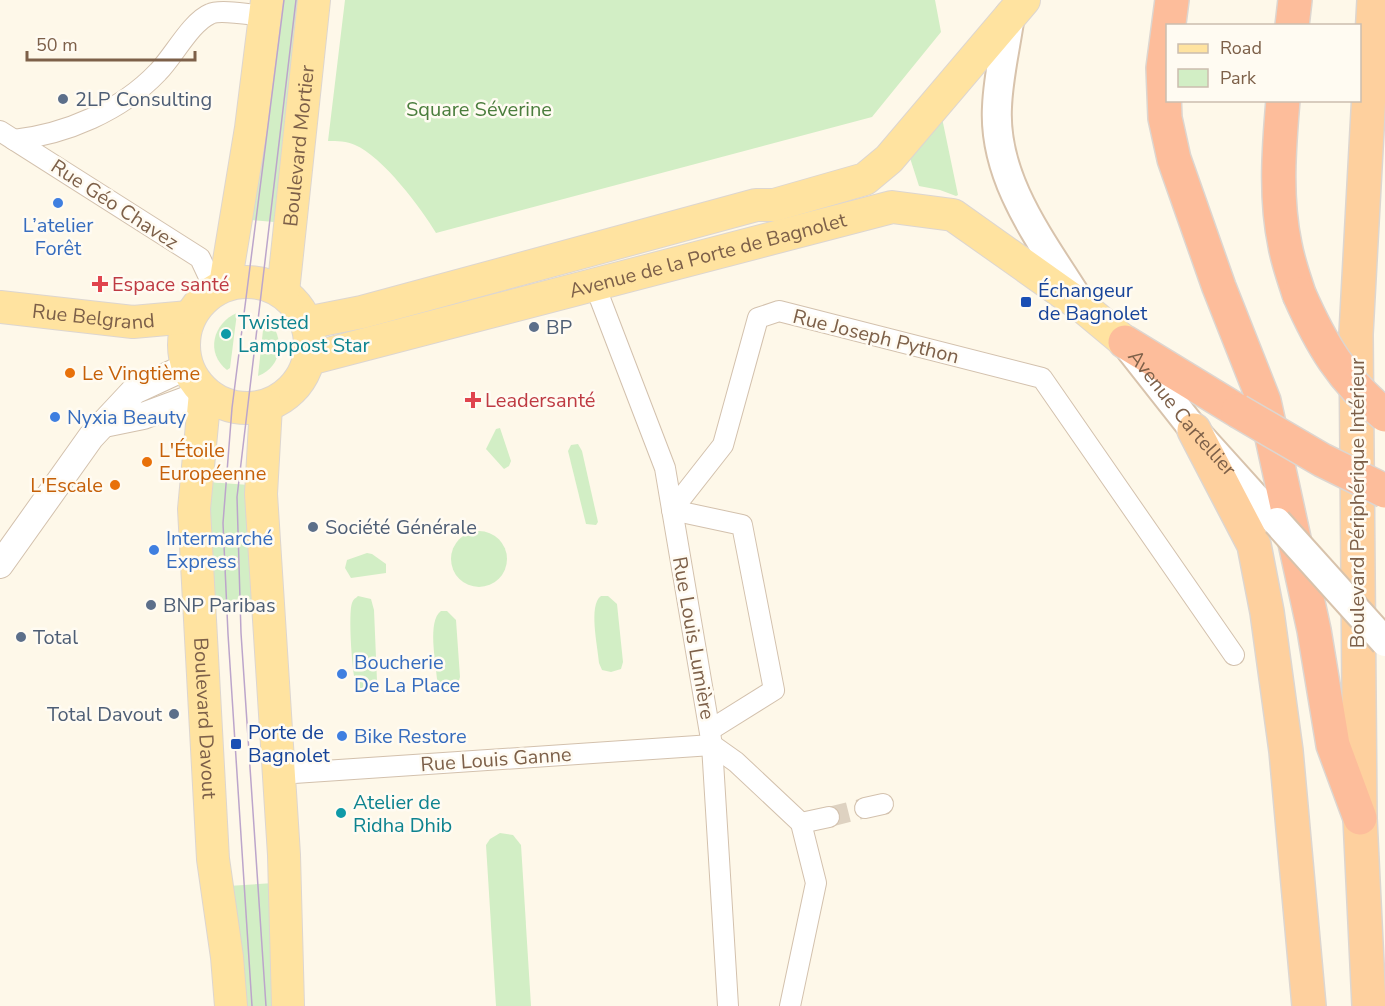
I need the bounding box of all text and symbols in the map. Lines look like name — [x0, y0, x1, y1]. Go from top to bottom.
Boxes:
scale bar — [27, 24, 195, 62]
legend — [1166, 24, 1361, 102]
text: 50 m — [36, 33, 78, 57]
text: Road — [1220, 36, 1262, 60]
street label: Boulevard Mortier — [277, 64, 321, 228]
text: Park — [1220, 66, 1257, 90]
place label: 2LP Consulting — [75, 86, 212, 113]
marker: 2LP Consulting — [56, 92, 70, 106]
park label: Square Séverine — [406, 96, 552, 123]
street label: Rue Géo Chavez — [46, 153, 184, 256]
marker: L’atelier Forêt — [51, 196, 65, 210]
street label: Avenue de la Porte de Bagnolet — [566, 206, 850, 305]
place label: L’atelier Forêt — [23, 212, 93, 262]
place label: Espace santé — [112, 271, 229, 298]
marker: Espace santé — [93, 277, 107, 291]
place label: Échangeur de Bagnolet — [1038, 277, 1148, 327]
marker: Échangeur de Bagnolet — [1019, 295, 1033, 309]
street label: Rue Belgrand — [31, 298, 156, 336]
street label: Rue Joseph Python — [790, 303, 962, 370]
place label: Twisted Lamppost Star — [238, 309, 370, 359]
place label: BP — [546, 314, 573, 341]
marker: BP — [527, 320, 541, 334]
marker: Twisted Lamppost Star — [219, 327, 233, 341]
street label: Avenue Cartellier — [1122, 344, 1242, 482]
street label: Boulevard Périphérique Intérieur — [1344, 358, 1371, 648]
place label: Le Vingtième — [82, 360, 200, 387]
marker: Le Vingtième — [63, 366, 77, 380]
place label: Leadersanté — [485, 387, 595, 414]
marker: Leadersanté — [466, 393, 480, 407]
place label: Nyxia Beauty — [67, 404, 187, 431]
marker: Nyxia Beauty — [48, 410, 62, 424]
place label: L'Étoile Européenne — [159, 437, 266, 487]
marker: L'Étoile Européenne — [140, 455, 154, 469]
place label: L'Escale — [30, 472, 103, 499]
marker: L'Escale — [108, 478, 122, 492]
place label: Société Générale — [325, 514, 477, 541]
marker: Société Générale — [306, 520, 320, 534]
place label: Intermarché Express — [166, 525, 273, 575]
marker: Intermarché Express — [147, 543, 161, 557]
street label: Rue Louis Lumière — [666, 555, 721, 722]
place label: BNP Paribas — [163, 592, 276, 619]
marker: BNP Paribas — [144, 598, 158, 612]
place label: Total — [33, 624, 78, 651]
marker: Total — [14, 630, 28, 644]
street label: Boulevard Davout — [187, 637, 223, 801]
place label: Boucherie De La Place — [354, 649, 460, 699]
marker: Boucherie De La Place — [335, 667, 349, 681]
place label: Total Davout — [47, 701, 163, 728]
marker: Total Davout — [167, 707, 181, 721]
place label: Porte de Bagnolet — [248, 719, 331, 769]
place label: Bike Restore — [354, 723, 467, 750]
marker: Bike Restore — [335, 729, 349, 743]
marker: Porte de Bagnolet — [229, 737, 243, 751]
street label: Rue Louis Ganne — [420, 741, 572, 778]
place label: Atelier de Ridha Dhib — [353, 789, 452, 839]
marker: Atelier de Ridha Dhib — [334, 806, 348, 820]

